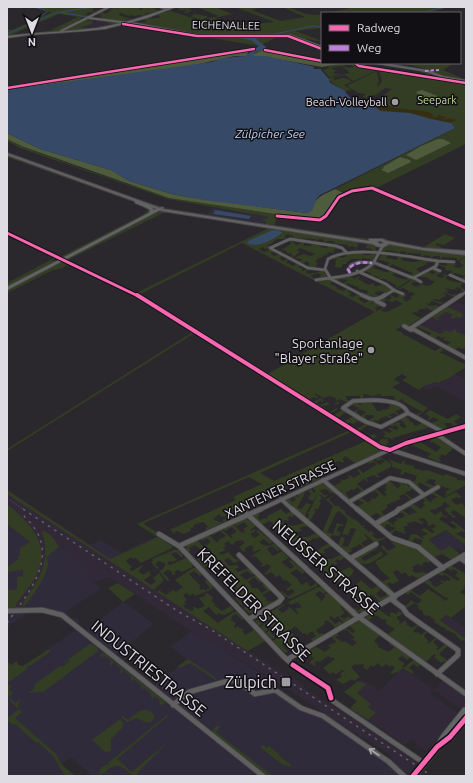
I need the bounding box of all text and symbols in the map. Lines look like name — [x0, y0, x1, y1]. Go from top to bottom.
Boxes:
north arrow — [12, 12, 52, 52]
legend — [321, 12, 461, 64]
street label: EICHENALLEE — [192, 18, 260, 32]
text: Radweg — [357, 21, 400, 34]
text: N — [28, 36, 36, 48]
text: Weg — [357, 41, 381, 54]
park label: Seepark — [417, 94, 457, 106]
place label: Beach-Volleyball — [306, 96, 387, 108]
marker: Beach-Volleyball — [390, 97, 400, 107]
water label: Zülpicher See — [234, 127, 305, 140]
place label: Sportanlage "Blayer Straße" — [275, 336, 363, 365]
marker: Sportanlage "Blayer Straße" — [366, 345, 376, 355]
street label: XANTENER STRASSE — [223, 457, 337, 521]
street label: NEUSSER STRASSE — [269, 516, 383, 618]
street label: KREFELDER STRASSE — [194, 544, 314, 664]
street label: INDUSTRIESTRASSE — [88, 616, 210, 720]
place label: Zülpich — [225, 673, 277, 691]
marker: Zülpich — [280, 676, 292, 688]
one-way arrow — [369, 748, 380, 756]

